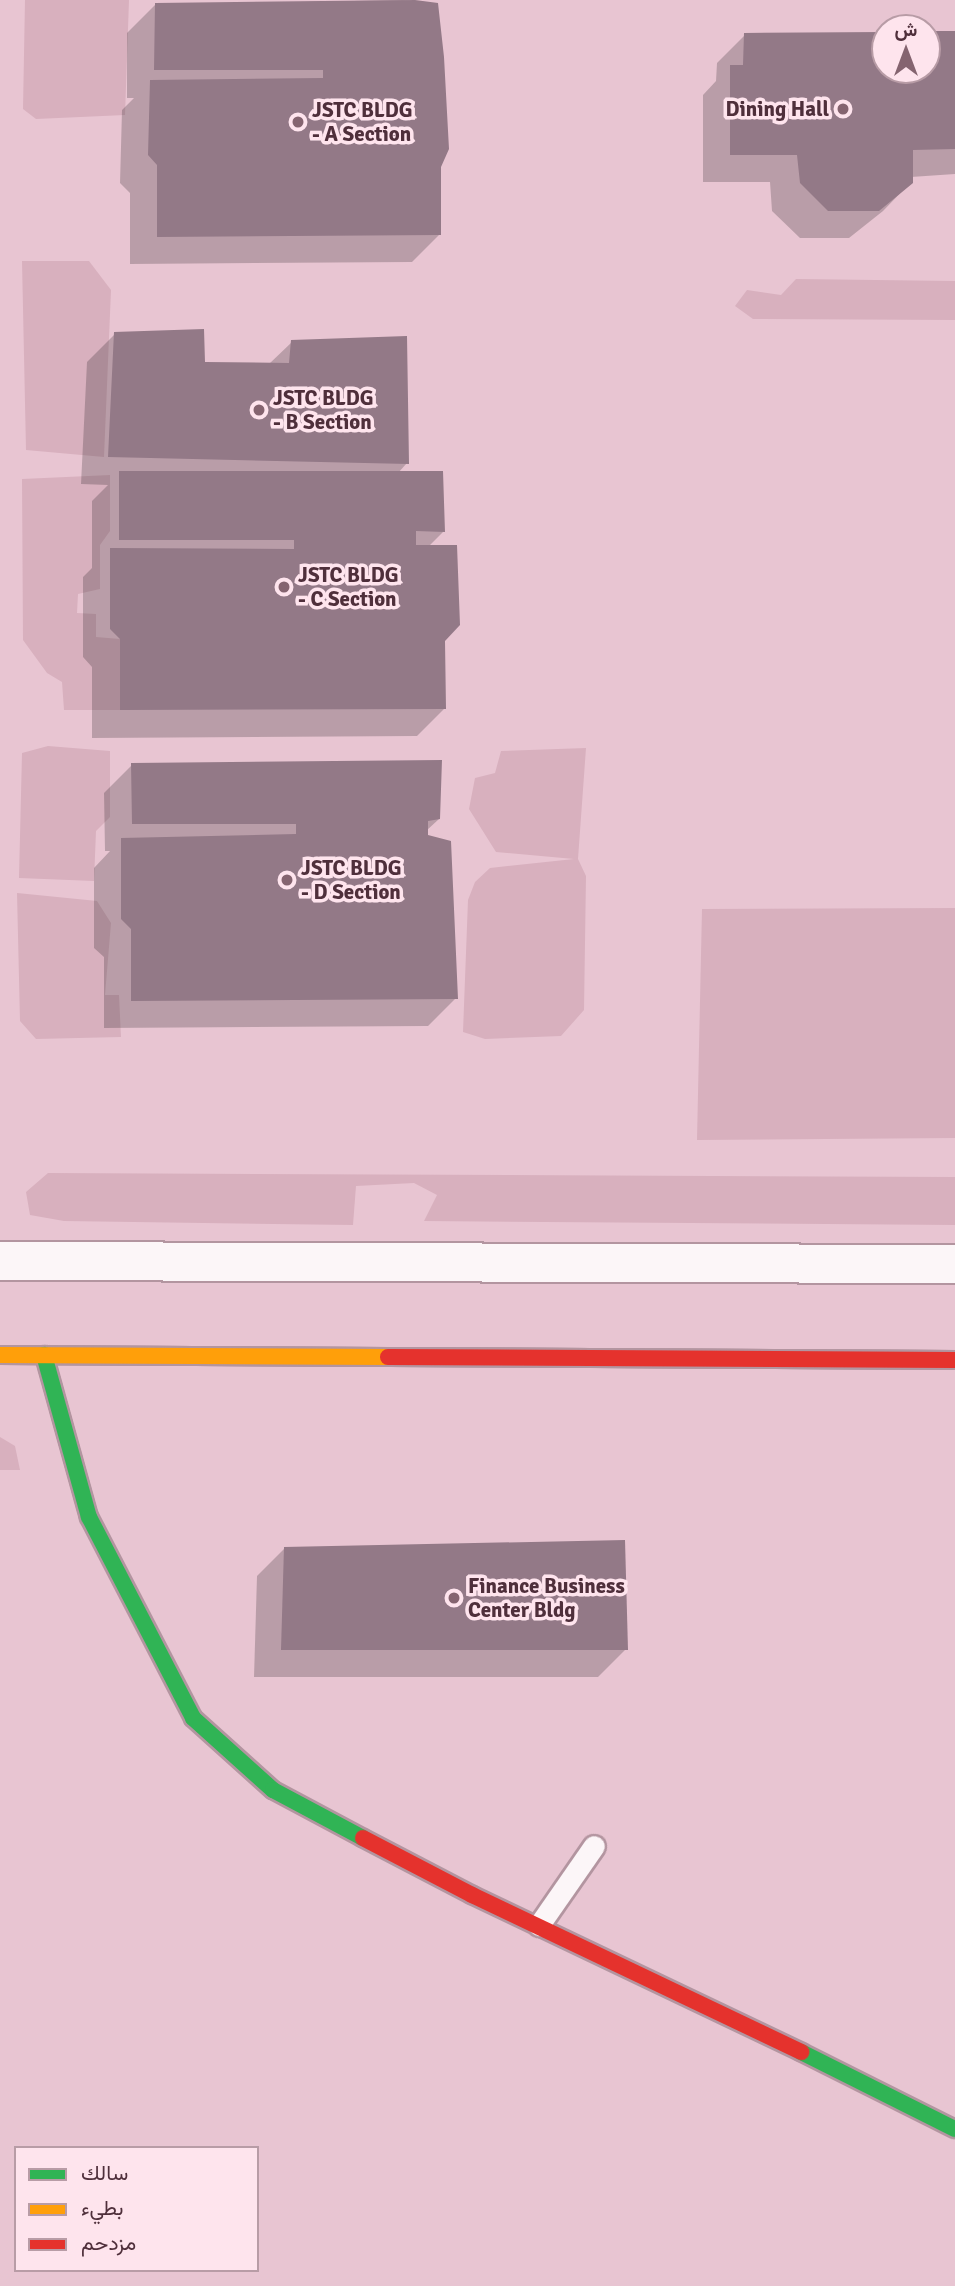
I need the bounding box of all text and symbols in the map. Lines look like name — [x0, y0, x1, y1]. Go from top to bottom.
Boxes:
north arrow — [871, 14, 941, 84]
text: ش — [895, 18, 917, 42]
place label: Dining Hall — [725, 96, 829, 122]
place label: JSTC BLDG - A Section — [312, 97, 413, 147]
marker: Dining Hall — [835, 101, 851, 117]
marker: JSTC BLDG - A Section — [290, 114, 306, 130]
place label: JSTC BLDG - B Section — [273, 385, 374, 435]
marker: JSTC BLDG - B Section — [251, 402, 267, 418]
place label: JSTC BLDG - C Section — [298, 562, 399, 612]
marker: JSTC BLDG - C Section — [276, 579, 292, 595]
place label: JSTC BLDG - D Section — [301, 855, 402, 905]
marker: JSTC BLDG - D Section — [279, 872, 295, 888]
place label: Finance Business Center Bldg — [468, 1573, 625, 1623]
marker: Finance Business Center Bldg — [446, 1590, 462, 1606]
legend — [14, 2146, 259, 2272]
text: سالك — [81, 2160, 128, 2186]
text: بطيء — [81, 2195, 124, 2221]
text: مزدحم — [81, 2230, 136, 2256]

